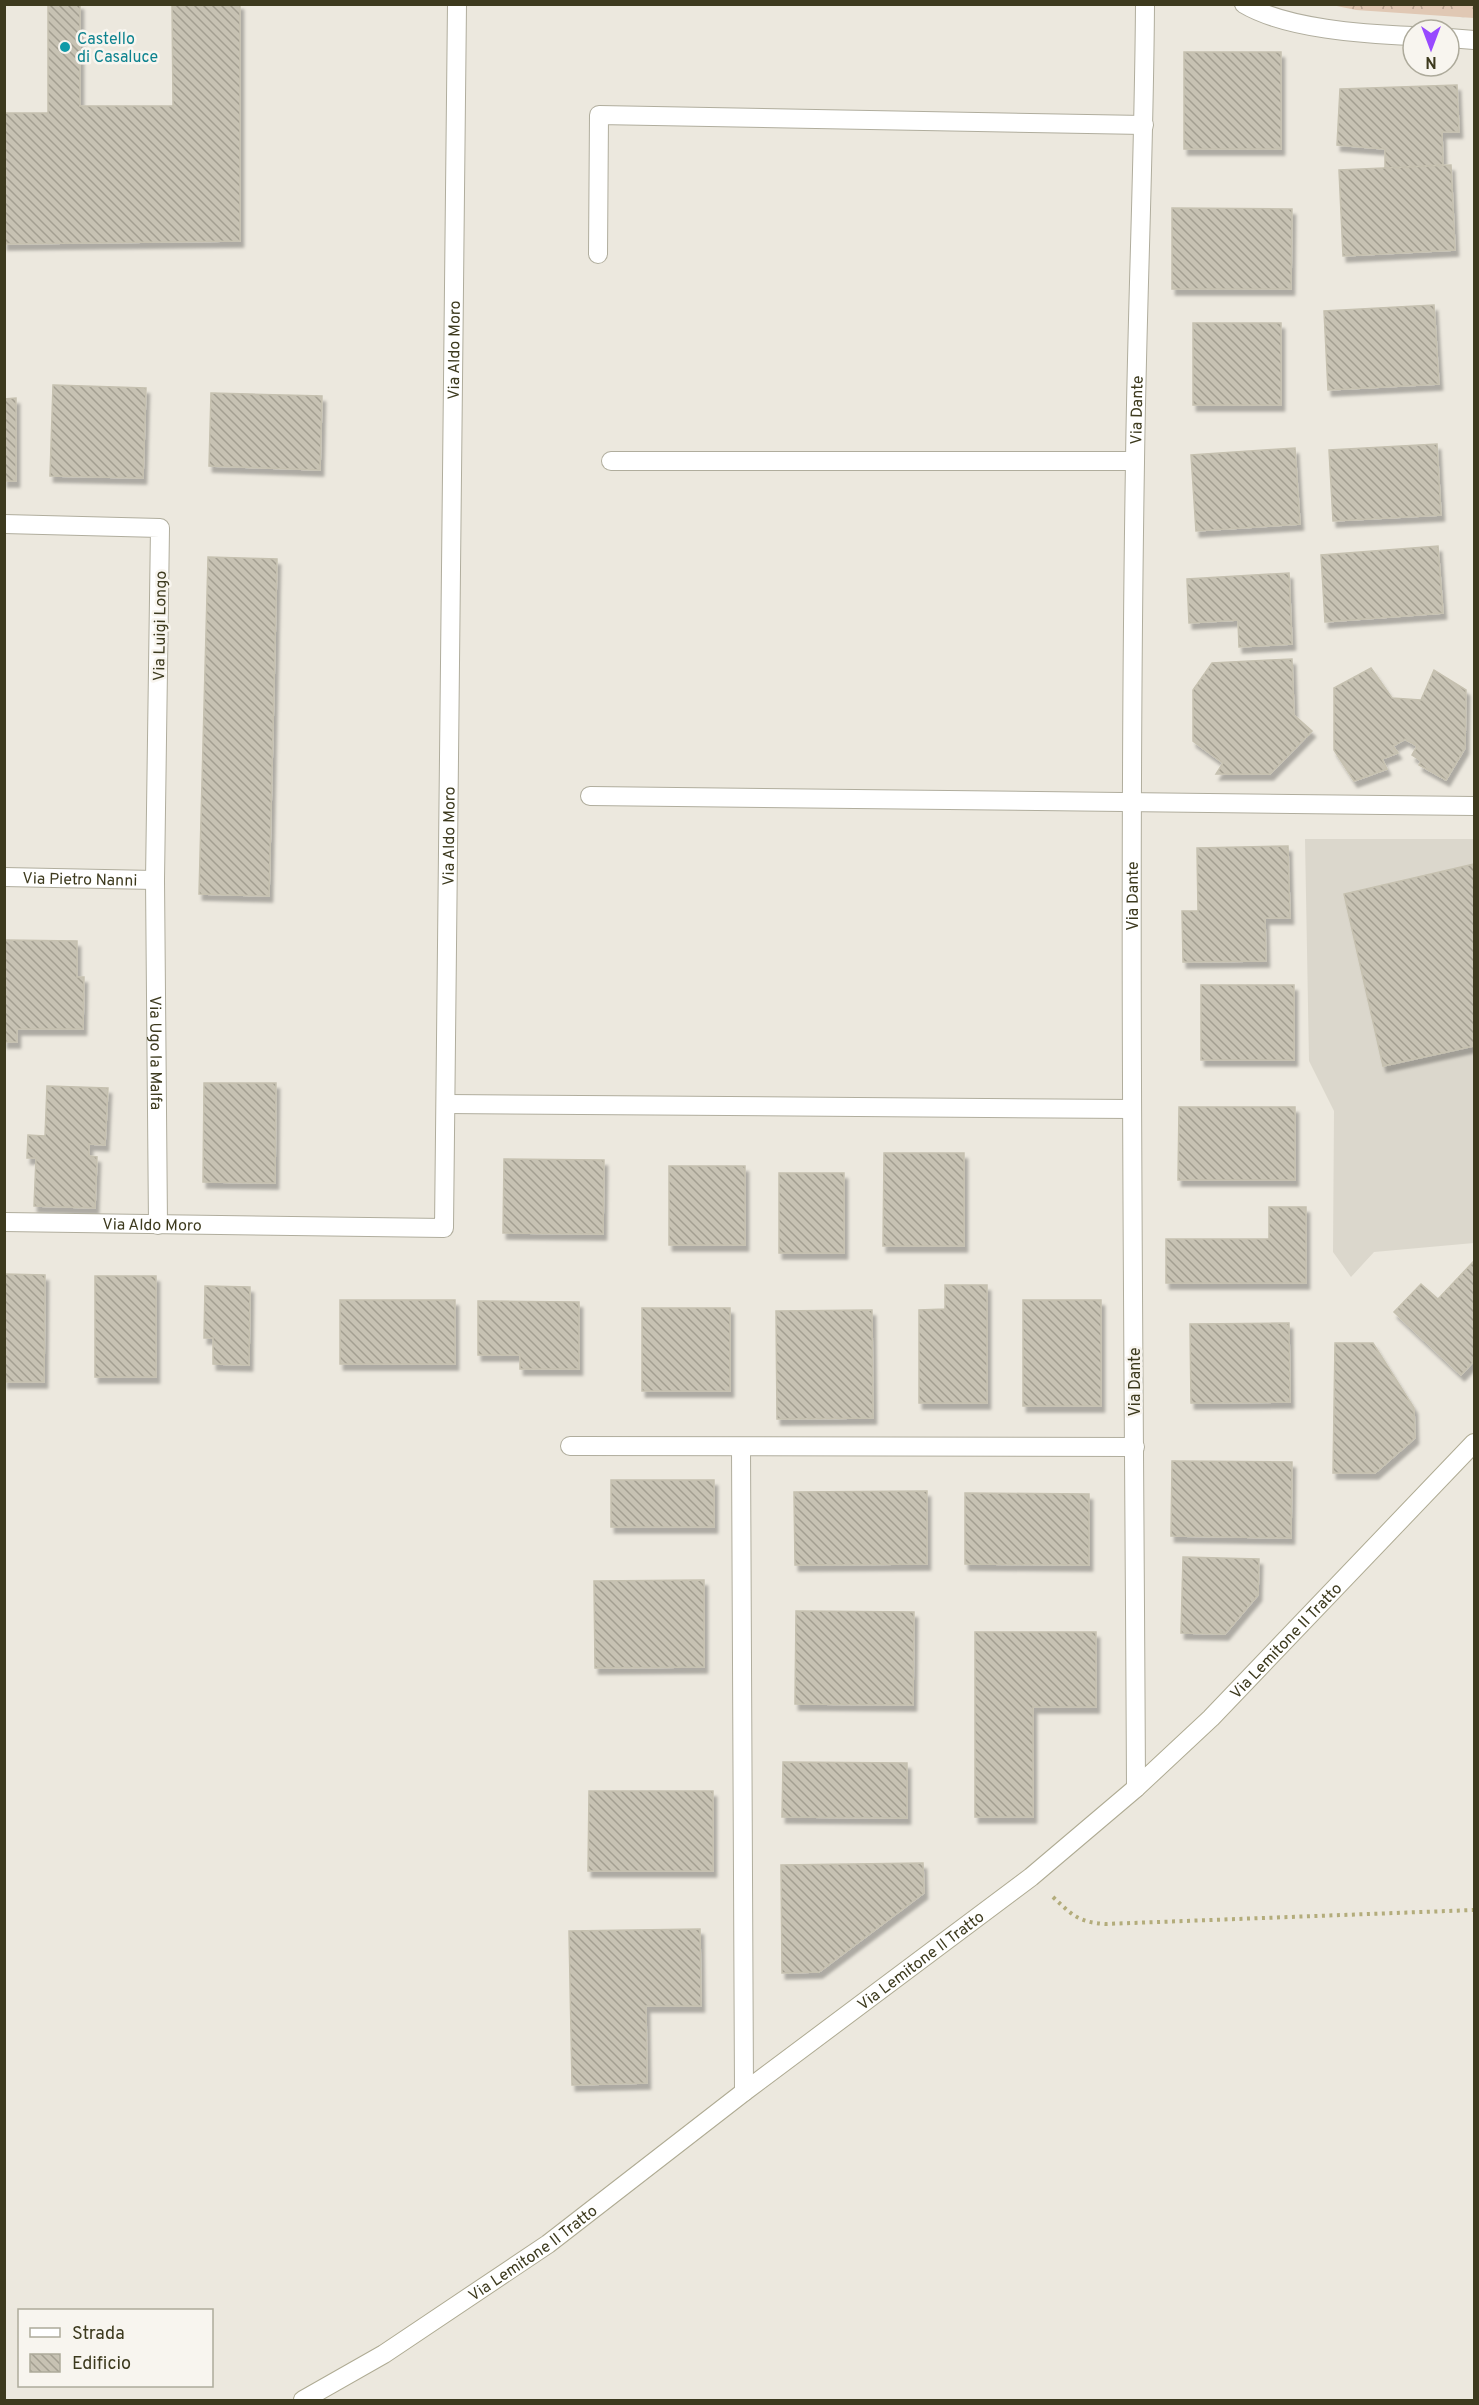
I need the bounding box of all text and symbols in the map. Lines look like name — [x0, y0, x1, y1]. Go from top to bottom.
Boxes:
north arrow — [1401, 18, 1461, 78]
place label: Castello di Casaluce — [77, 30, 158, 68]
marker: Castello di Casaluce — [58, 40, 72, 54]
text: N — [1425, 51, 1437, 71]
street label: Via Aldo Moro — [445, 300, 466, 400]
street label: Via Dante — [1127, 375, 1149, 445]
street label: Via Luigi Longo — [150, 571, 172, 681]
street label: Via Aldo Moro — [440, 786, 461, 886]
street label: Via Dante — [1124, 861, 1144, 931]
street label: Via Pietro Nanni — [22, 869, 138, 892]
street label: Via Ugo la Malfa — [144, 996, 165, 1110]
street label: Via Aldo Moro — [102, 1215, 202, 1237]
street label: Via Dante — [1126, 1347, 1146, 1417]
street label: Via Lemitone II Tratto — [1227, 1579, 1347, 1704]
street label: Via Lemitone II Tratto — [854, 1908, 989, 2015]
street label: Via Lemitone II Tratto — [465, 2201, 602, 2306]
legend — [18, 2309, 213, 2387]
text: Strada — [72, 2323, 125, 2346]
text: Edificio — [72, 2353, 131, 2376]

